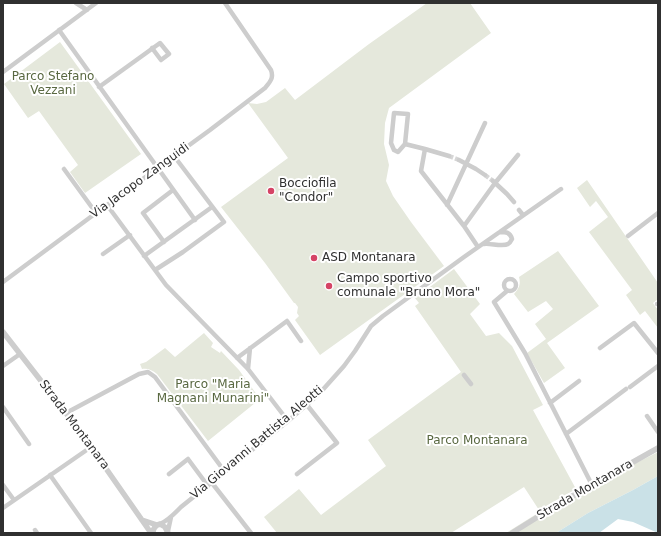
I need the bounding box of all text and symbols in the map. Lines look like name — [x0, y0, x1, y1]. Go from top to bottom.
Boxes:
park label: Parco Stefano Vezzani — [12, 70, 94, 98]
street label: Via Jacopo Zanguidi — [88, 140, 192, 222]
place label: Bocciofila "Condor" — [279, 177, 337, 205]
marker: Bocciofila "Condor" — [266, 186, 276, 196]
place label: ASD Montanara — [322, 251, 415, 265]
marker: ASD Montanara — [309, 253, 319, 263]
place label: Campo sportivo comunale "Bruno Mora" — [337, 272, 480, 300]
marker: Campo sportivo comunale "Bruno Mora" — [324, 281, 334, 291]
street label: Strada Montanara — [36, 378, 112, 472]
park label: Parco "Maria Magnani Munarini" — [157, 378, 269, 406]
street label: Via Giovanni Battista Aleotti — [188, 383, 326, 503]
park label: Parco Montanara — [426, 434, 528, 448]
street label: Strada Montanara — [535, 457, 635, 523]

